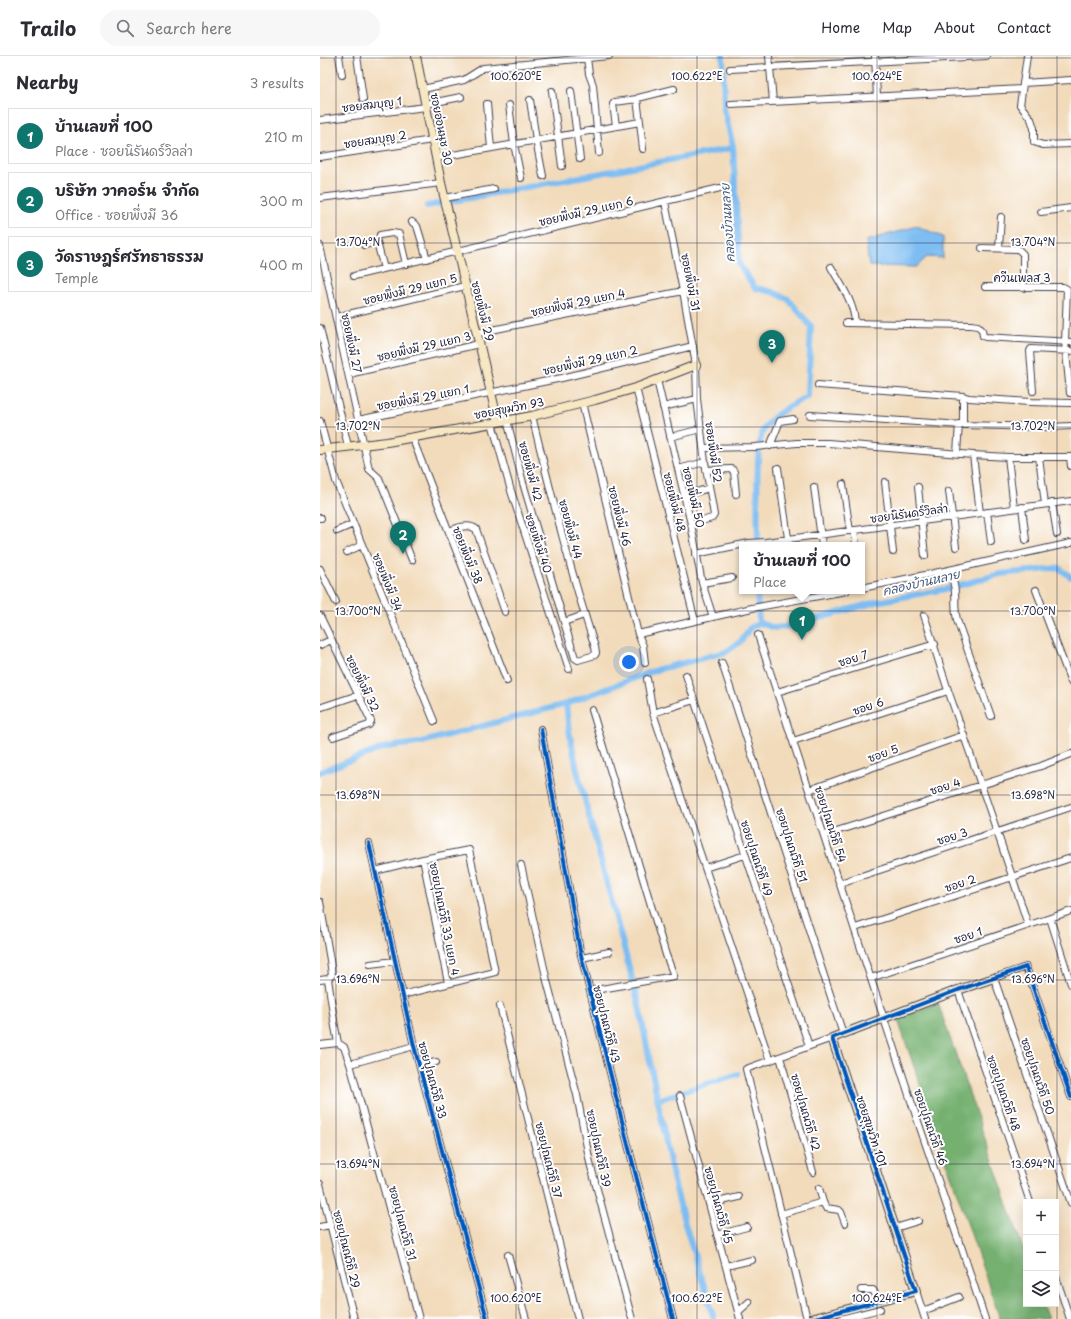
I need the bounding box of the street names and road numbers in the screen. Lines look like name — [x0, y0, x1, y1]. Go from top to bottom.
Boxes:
street label: ซอยอ่อนนุช 30 — [426, 91, 457, 167]
street label: ซอยสมบุญ 1 — [341, 92, 403, 117]
street label: ซอยสมบุญ 2 — [342, 126, 408, 153]
street label: ซอยพึ่งมี 29 แยก 6 — [537, 190, 635, 230]
street label: ซอยพึ่งมี 31 — [677, 251, 706, 312]
street label: ซอยพึ่งมี 29 แยก 5 — [361, 268, 459, 309]
street label: ควีนเพลส 3 — [993, 269, 1051, 286]
street label: ซอยพึ่งมี 29 — [467, 279, 500, 343]
street label: ซอยพึ่งมี 29 แยก 4 — [529, 282, 627, 320]
street label: ซอยพึ่งมี 27 — [337, 311, 368, 374]
street label: ซอยพึ่งมี 29 แยก 3 — [375, 325, 473, 365]
street label: ซอยพึ่งมี 29 แยก 2 — [541, 339, 639, 379]
street label: ซอยพึ่งมี 29 แยก 1 — [375, 378, 471, 414]
street label: ซอยสุขุมวิท 93 — [473, 393, 546, 424]
street label: ซอยพึ่งมี 52 — [701, 420, 728, 484]
street label: ซอยพึ่งมี 42 — [515, 439, 549, 503]
street label: ซอยพึ่งมี 50 — [679, 464, 711, 529]
street label: ซอยพึ่งมี 48 — [659, 470, 692, 534]
street label: ซอยพึ่งมี 46 — [604, 484, 637, 548]
street label: ซอยพึ่งมี 44 — [555, 497, 589, 561]
street label: ซอยนิรันดร์วิลล่า — [869, 499, 949, 527]
street label: ซอยพึ่งมี 40 — [521, 510, 558, 575]
street label: ซอยพึ่งมี 38 — [449, 523, 489, 587]
street label: ซอยพึ่งมี 34 — [369, 550, 409, 614]
street label: ซอย 7 — [836, 645, 870, 671]
street label: ซอยพึ่งมี 32 — [342, 651, 386, 715]
street label: ซอย 6 — [850, 693, 886, 719]
street label: ซอย 5 — [865, 740, 901, 766]
street label: ซอย 4 — [927, 773, 963, 799]
street label: ซอยปุณณวิถี 54 — [810, 783, 851, 865]
street label: ซอยปุณณวิถี 51 — [771, 806, 812, 885]
street label: ซอยปุณณวิถี 49 — [736, 818, 777, 899]
street label: ซอย 3 — [934, 823, 970, 849]
street label: ซอยปุณณวิถี 33 แยก 4 — [425, 861, 464, 977]
street label: ซอย 2 — [942, 870, 978, 896]
street label: ซอย 1 — [952, 922, 984, 948]
street label: ซอยปุณณวิถี 43 — [588, 983, 625, 1065]
street label: ซอยปุณณวิถี 50 — [1016, 1035, 1059, 1117]
street label: ซอยปุณณวิถี 33 — [414, 1039, 452, 1121]
street label: ซอยปุณณวิถี 48 — [982, 1053, 1025, 1134]
street label: ซอยปุณณวิถี 42 — [786, 1071, 825, 1153]
street label: ซอยปุณณวิถี 46 — [909, 1086, 952, 1168]
street label: ซอยสุขุมวิท 101 — [852, 1093, 892, 1169]
street label: ซอยปุณณวิถี 39 — [581, 1108, 616, 1189]
street label: ซอยปุณณวิถี 37 — [530, 1120, 567, 1200]
street label: ซอยปุณณวิถี 45 — [700, 1164, 738, 1246]
street label: ซอยปุณณวิถี 31 — [384, 1184, 421, 1262]
street label: ซอยปุณณวิถี 29 — [328, 1208, 365, 1290]

